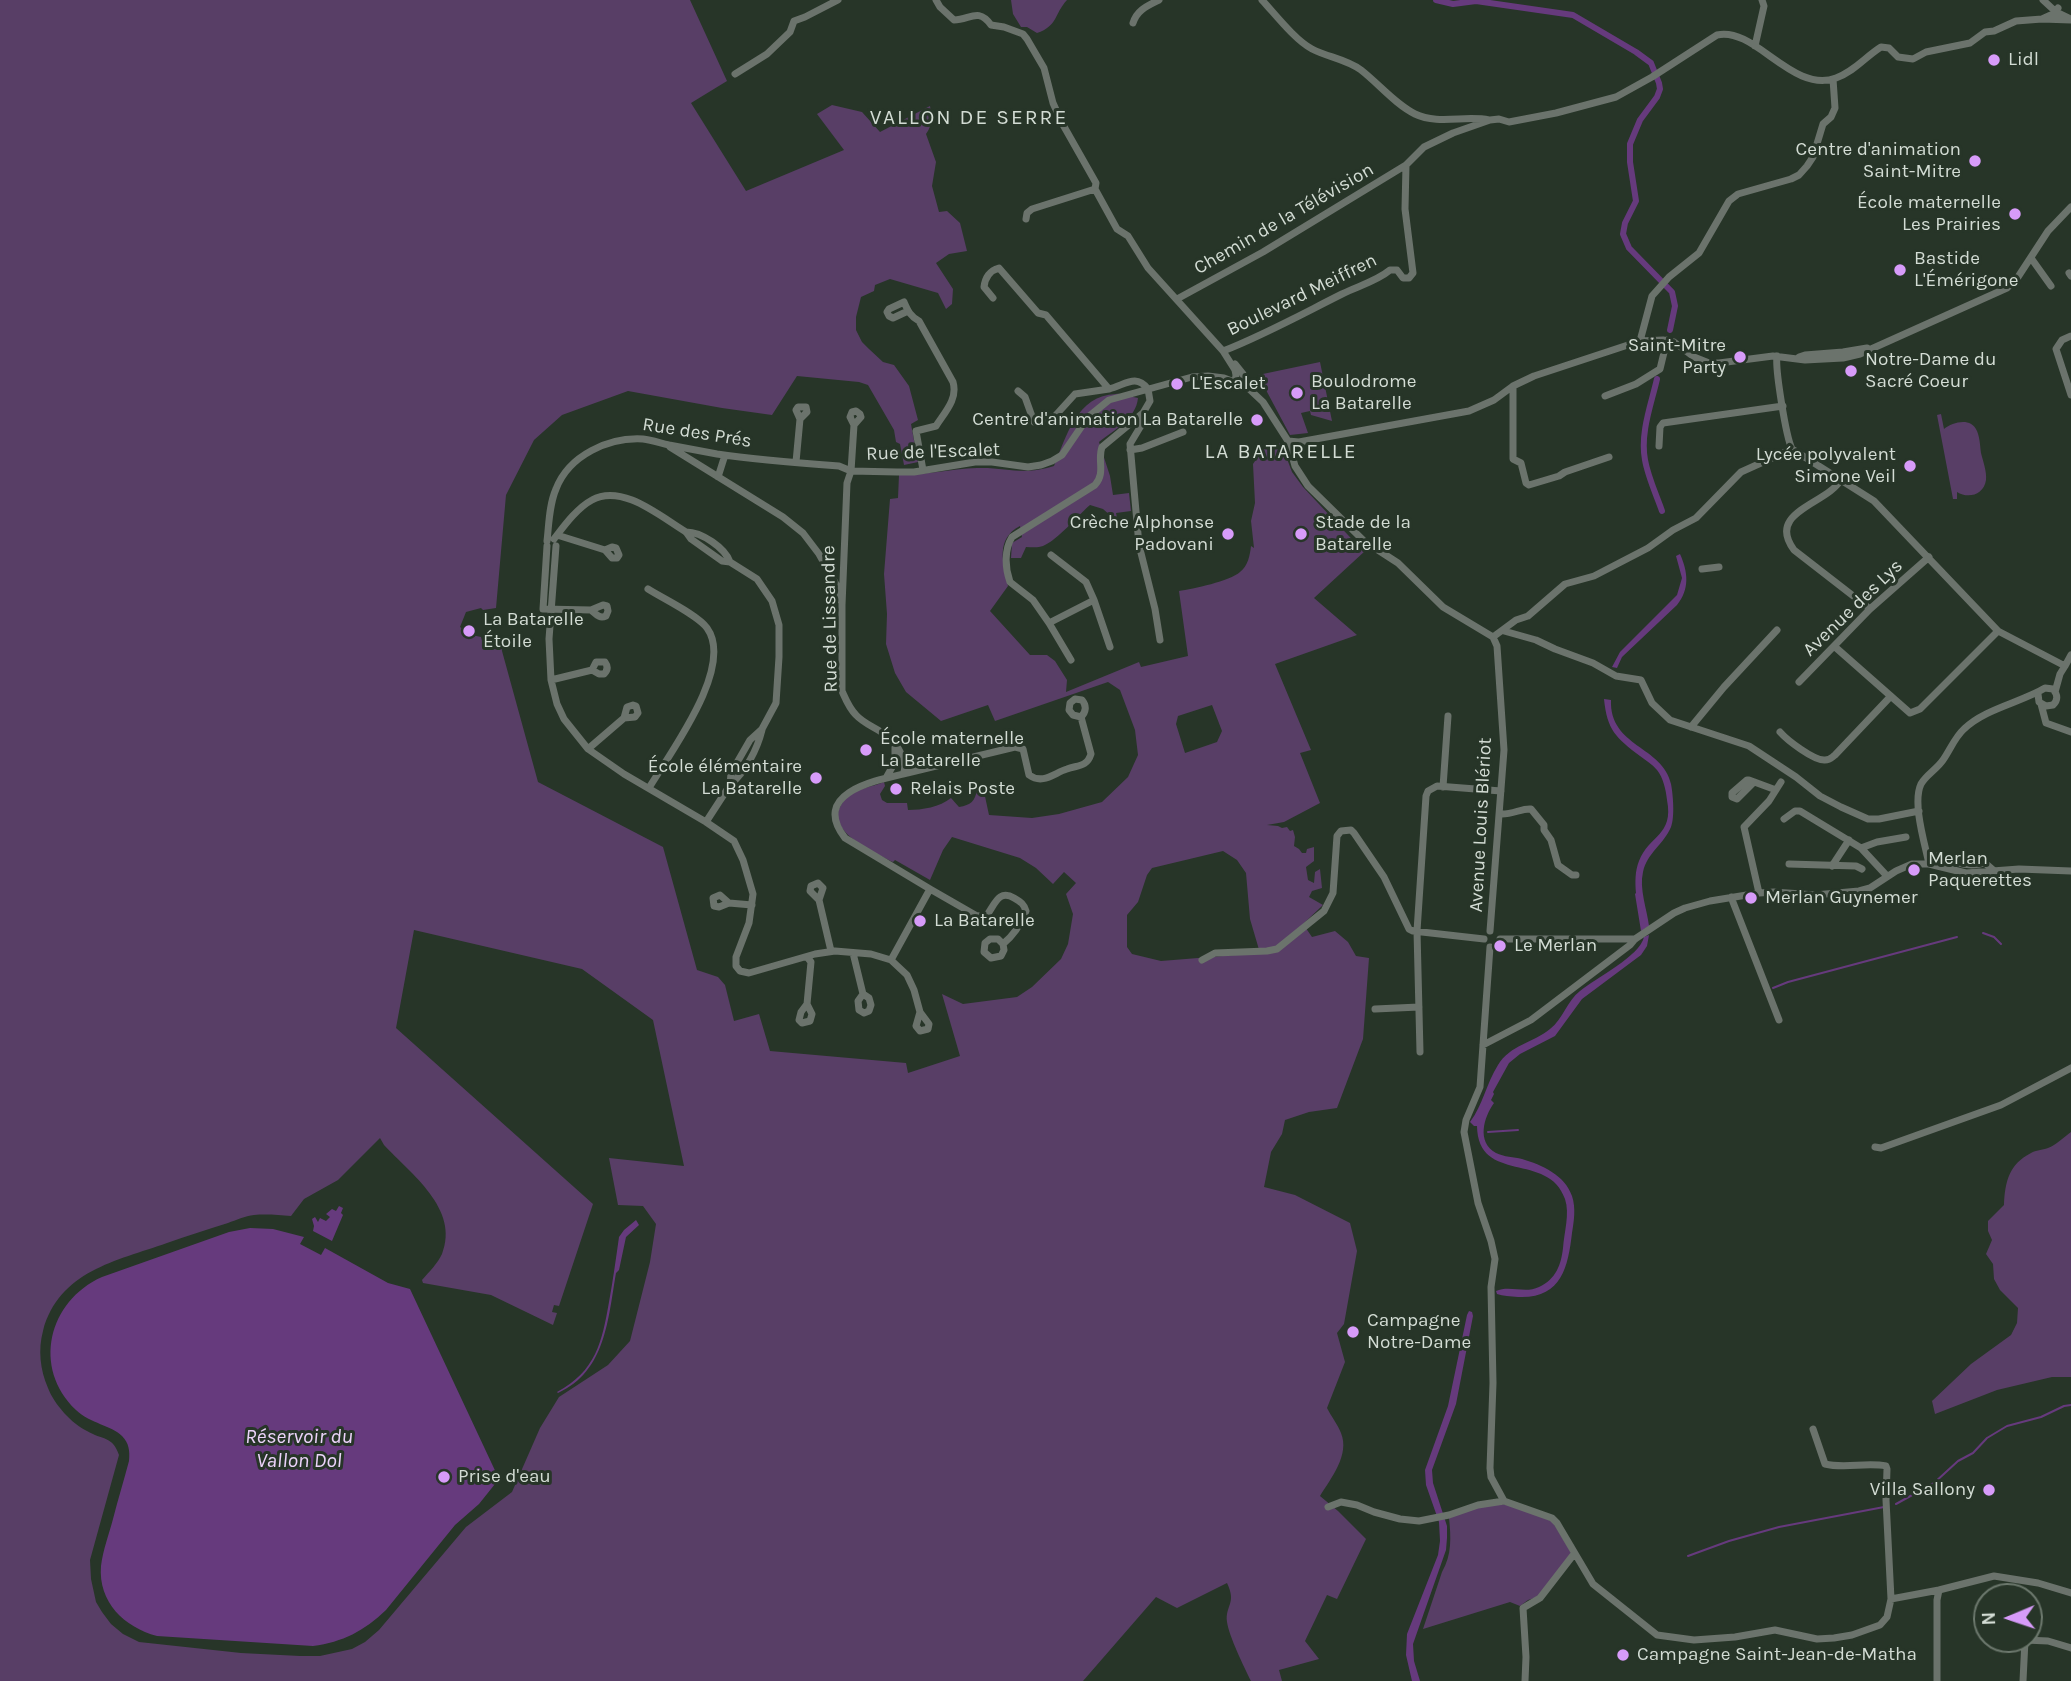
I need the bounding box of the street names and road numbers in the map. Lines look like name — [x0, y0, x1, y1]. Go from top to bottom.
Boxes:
street label: Chemin de la Télévision — [1190, 158, 1378, 280]
street label: Boulevard Meiffren — [1223, 249, 1381, 341]
street label: Rue des Prés — [641, 413, 753, 453]
street label: Rue de l'Escalet — [866, 438, 1000, 466]
street label: Rue de Lissandre — [817, 545, 843, 693]
street label: Avenue des Lys — [1798, 555, 1908, 661]
street label: Avenue Louis Blériot — [1465, 737, 1497, 913]

